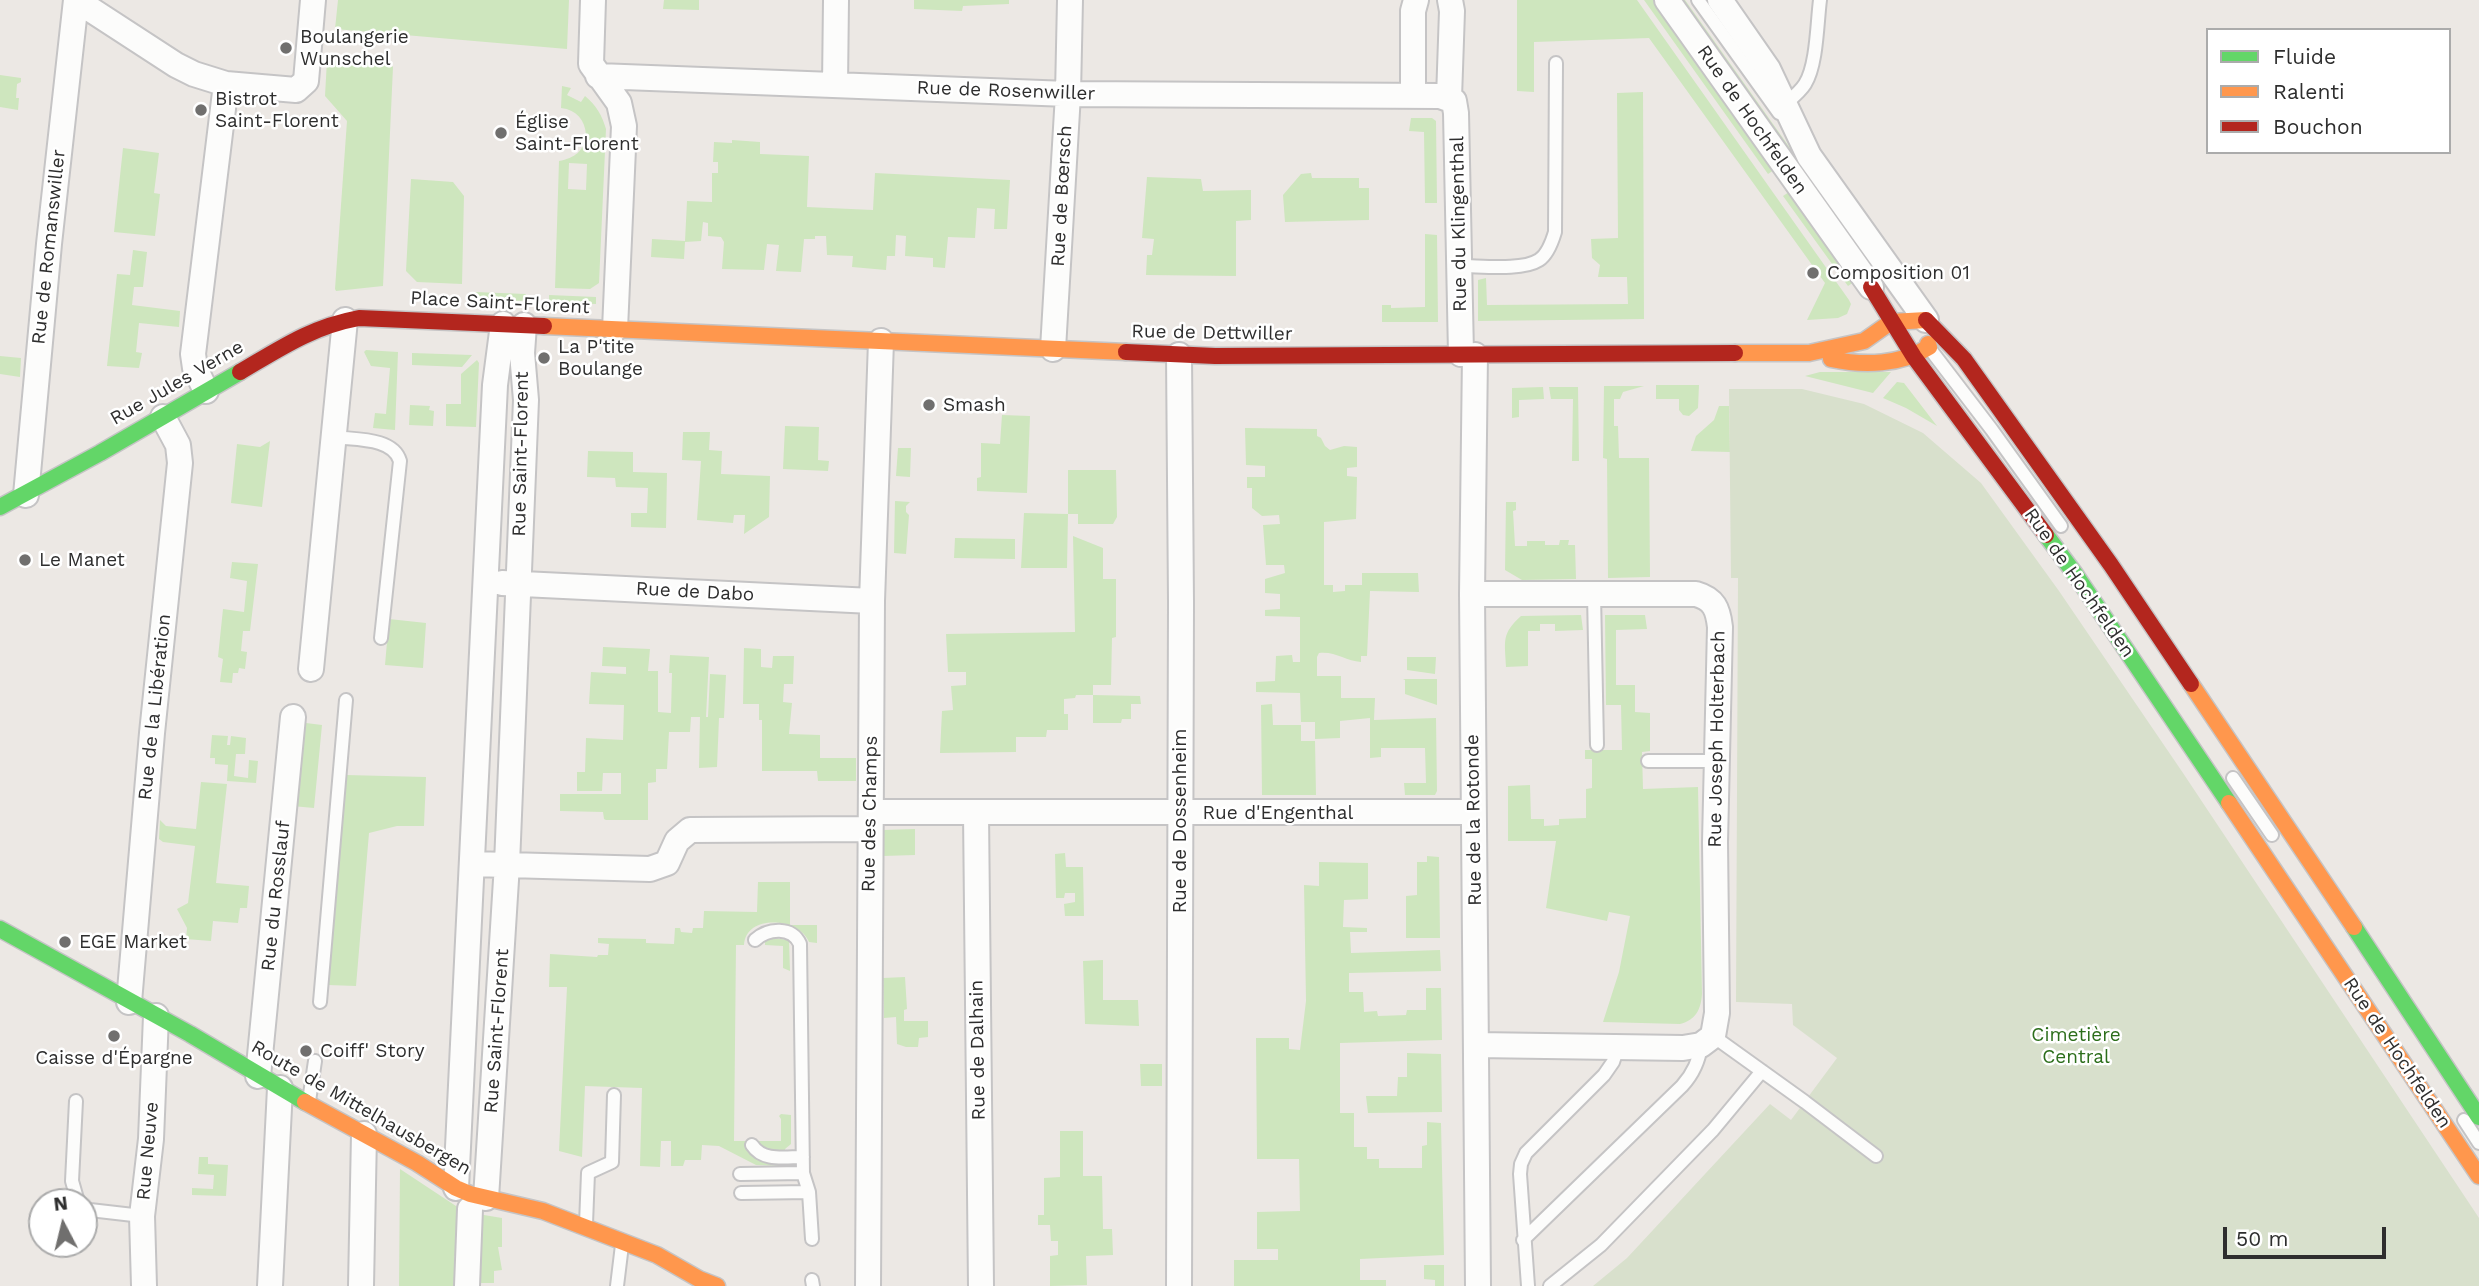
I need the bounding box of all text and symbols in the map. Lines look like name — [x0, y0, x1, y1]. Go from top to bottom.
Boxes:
place label: Boulangerie Wunschel — [300, 26, 409, 70]
legend — [2206, 28, 2451, 154]
marker: Boulangerie Wunschel — [278, 40, 294, 56]
street label: Rue de Hochfelden — [1692, 41, 1812, 199]
text: Fluide — [2273, 44, 2336, 69]
street label: Rue de Rosenwiller — [916, 76, 1096, 106]
text: Ralenti — [2273, 79, 2345, 104]
place label: Bistrot Saint-Florent — [215, 88, 339, 132]
marker: Bistrot Saint-Florent — [193, 102, 209, 118]
place label: Église Saint-Florent — [515, 111, 639, 155]
text: Bouchon — [2273, 114, 2363, 139]
marker: Église Saint-Florent — [493, 125, 509, 141]
street label: Rue de Bœrsch — [1047, 125, 1077, 267]
street label: Rue du Klingenthal — [1446, 136, 1472, 312]
street label: Rue de Romanswiller — [27, 148, 71, 346]
place label: Composition 01 — [1827, 262, 1970, 284]
marker: Composition 01 — [1805, 265, 1821, 281]
street label: Place Saint-Florent — [410, 287, 590, 319]
street label: Rue de Dettwiller — [1131, 320, 1293, 346]
street label: Rue Jules Verne — [106, 336, 248, 430]
place label: La P'tite Boulange — [558, 336, 643, 380]
marker: La P'tite Boulange — [536, 350, 552, 366]
street label: Rue Saint-Florent — [508, 371, 534, 537]
place label: Smash — [943, 394, 1006, 416]
marker: Smash — [921, 397, 937, 413]
street label: Rue de Hochfelden — [2019, 504, 2139, 662]
place label: Le Manet — [39, 549, 125, 571]
marker: Le Manet — [17, 552, 33, 568]
street label: Rue de Dabo — [635, 578, 755, 606]
street label: Rue de la Libération — [134, 613, 176, 801]
street label: Rue Joseph Holterbach — [1704, 630, 1730, 848]
street label: Rue de Dossenheim — [1169, 729, 1191, 913]
street label: Rue de la Rotonde — [1461, 734, 1487, 906]
street label: Rue des Champs — [857, 736, 883, 892]
street label: Rue d'Engenthal — [1203, 802, 1353, 824]
street label: Rue du Rosslauf — [257, 820, 295, 972]
place label: EGE Market — [79, 931, 187, 953]
marker: EGE Market — [57, 934, 73, 950]
street label: Rue Saint-Florent — [480, 948, 514, 1114]
street label: Rue de Hochfelden — [2338, 973, 2456, 1133]
street label: Rue de Dalhain — [965, 980, 991, 1120]
park label: Cimetière Central — [2031, 1024, 2121, 1068]
marker: Caisse d'Épargne — [106, 1028, 122, 1044]
street label: Route de Mittelhausbergen — [247, 1036, 475, 1180]
place label: Coiff' Story — [320, 1040, 424, 1062]
marker: Coiff' Story — [298, 1043, 314, 1059]
place label: Caisse d'Épargne — [35, 1047, 193, 1069]
street label: Rue Neuve — [132, 1101, 164, 1201]
north arrow — [28, 1188, 98, 1258]
text: N — [52, 1191, 69, 1216]
scale bar — [2227, 1212, 2390, 1256]
text: 50 m — [2236, 1226, 2288, 1251]

